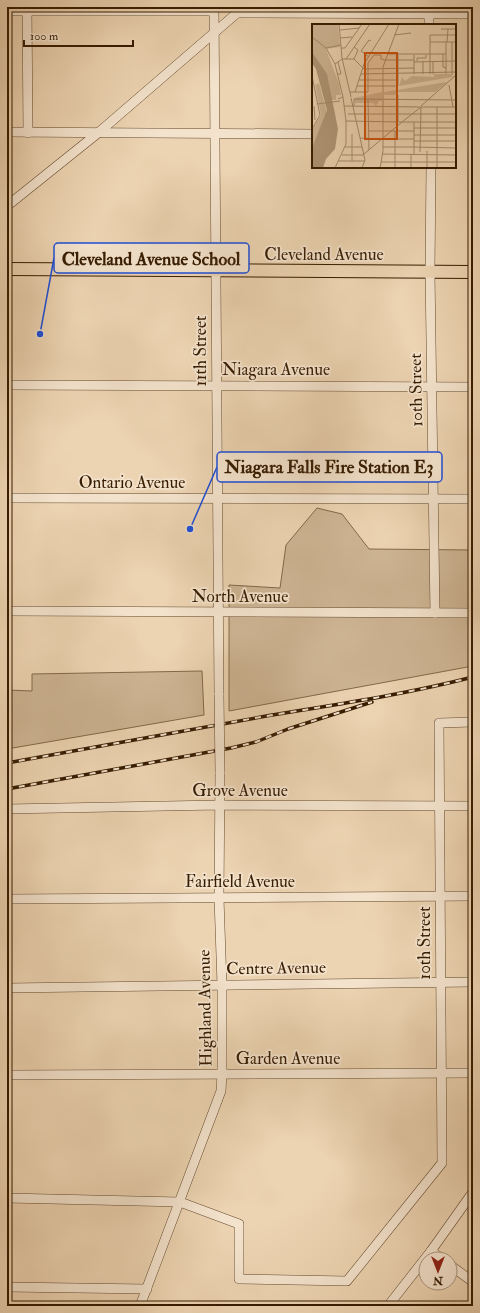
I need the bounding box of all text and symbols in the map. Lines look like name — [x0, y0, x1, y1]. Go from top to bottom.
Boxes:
scale bar — [24, 22, 133, 48]
inset map — [312, 24, 456, 168]
text: 100 m — [30, 29, 59, 44]
callout: Cleveland Avenue School — [54, 243, 249, 273]
street label: Cleveland Avenue — [264, 244, 384, 265]
text: Cleveland Avenue School — [62, 248, 241, 271]
street label: 11th Street — [190, 315, 211, 387]
street label: 10th Street — [405, 353, 427, 427]
street label: Niagara Avenue — [222, 359, 330, 380]
callout: Niagara Falls Fire Station E3 — [217, 452, 442, 482]
text: Niagara Falls Fire Station E3 — [223, 456, 434, 479]
street label: Ontario Avenue — [79, 472, 185, 493]
street label: North Avenue — [192, 586, 288, 607]
street label: Grove Avenue — [192, 780, 288, 801]
street label: Fairfield Avenue — [185, 871, 295, 892]
street label: 10th Street — [414, 906, 435, 980]
street label: Highland Avenue — [193, 949, 217, 1067]
street label: Centre Avenue — [226, 957, 326, 979]
street label: Garden Avenue — [236, 1048, 340, 1069]
north arrow — [418, 1251, 458, 1291]
text: N — [432, 1274, 444, 1287]

